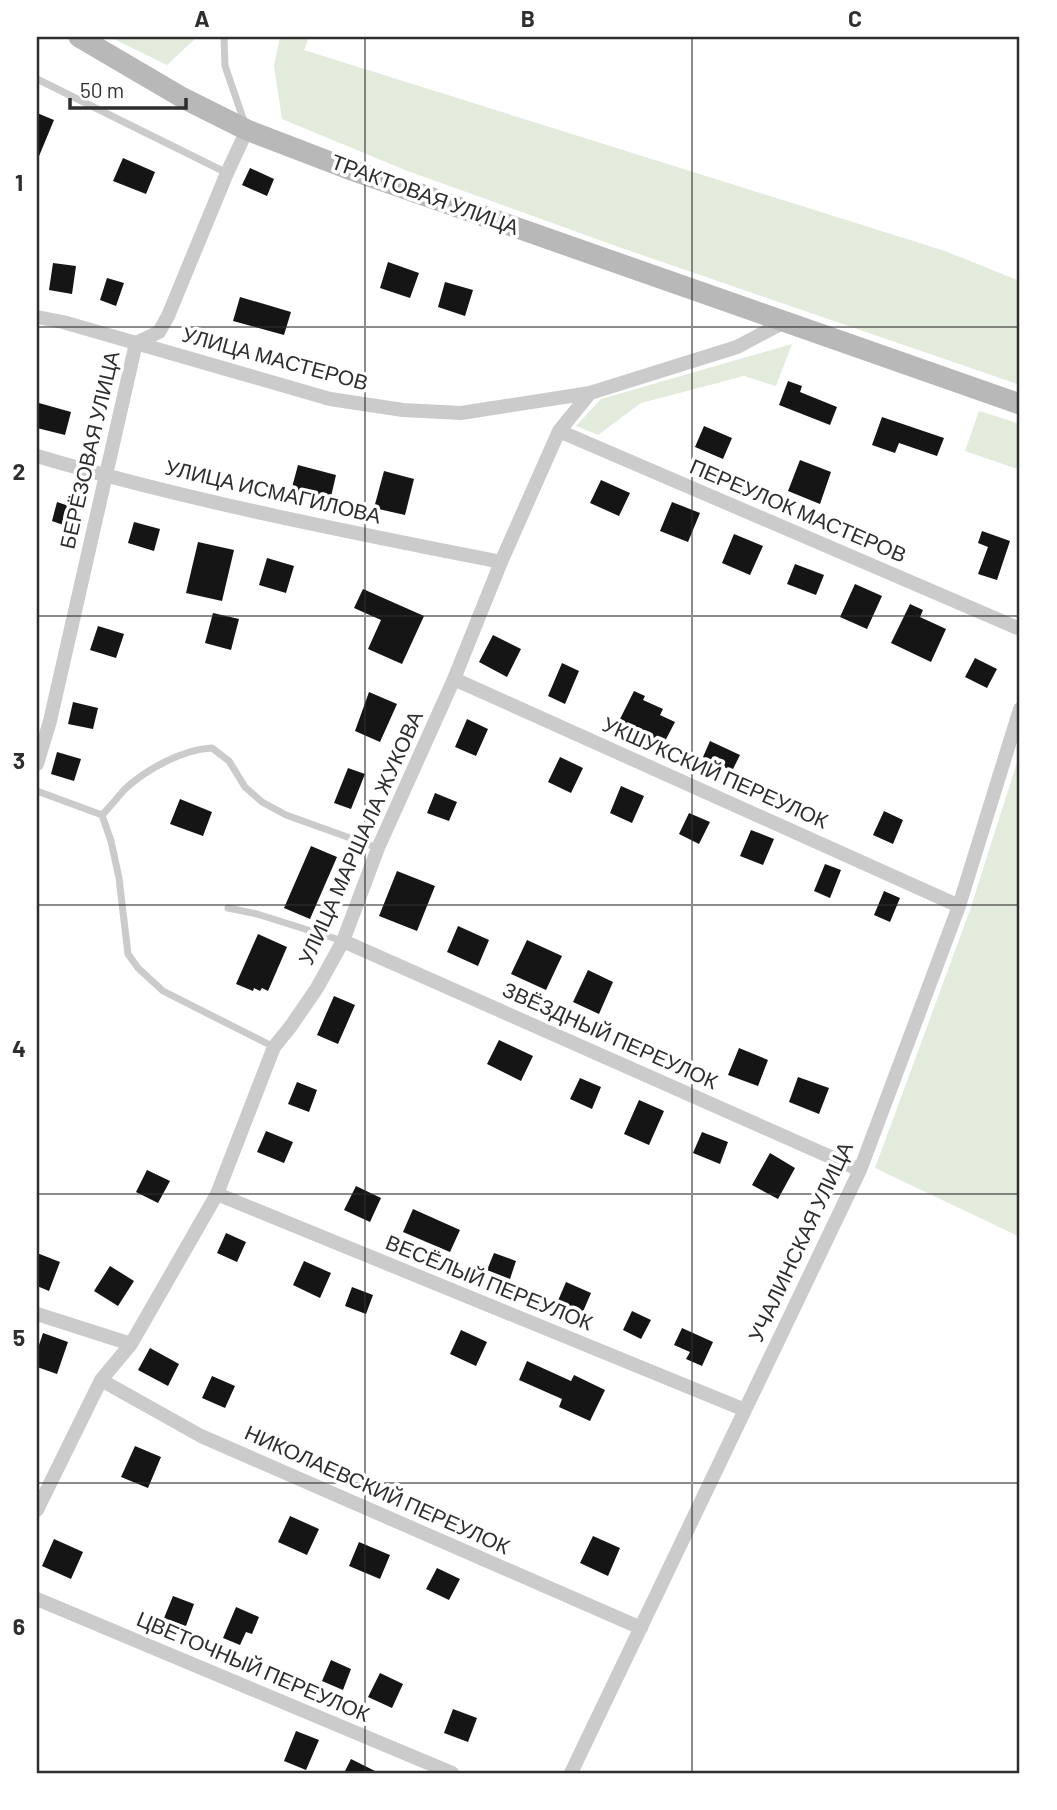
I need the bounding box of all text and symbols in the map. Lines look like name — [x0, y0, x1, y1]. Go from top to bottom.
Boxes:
text: A — [194, 4, 210, 32]
text: B — [521, 4, 535, 32]
text: C — [848, 4, 862, 32]
scale bar — [70, 66, 186, 110]
text: 50 m — [80, 77, 124, 102]
street label: ТРАКТОВАЯ УЛИЦА — [328, 148, 523, 239]
text: 1 — [15, 168, 23, 196]
street label: УЛИЦА МАСТЕРОВ — [180, 321, 371, 394]
street label: БЕРЁЗОВАЯ УЛИЦА — [54, 348, 123, 551]
street label: ПЕРЕУЛОК МАСТЕРОВ — [687, 453, 911, 567]
street label: УЛИЦА ИСМАГИЛОВА — [163, 454, 384, 528]
text: 2 — [13, 457, 25, 485]
street label: УЛИЦА МАРШАЛА ЖУКОВА — [292, 707, 427, 968]
street label: УКШУКСКИЙ ПЕРЕУЛОК — [599, 711, 833, 833]
text: 3 — [13, 746, 25, 774]
street label: ЗВЁЗДНЫЙ ПЕРЕУЛОК — [499, 976, 723, 1094]
text: 4 — [12, 1034, 26, 1062]
street label: УЧАЛИНСКАЯ УЛИЦА — [742, 1137, 857, 1345]
street label: ВЕСЁЛЫЙ ПЕРЕУЛОК — [382, 1229, 597, 1335]
text: 5 — [13, 1323, 25, 1351]
street label: НИКОЛАЕВСКИЙ ПЕРЕУЛОК — [241, 1419, 515, 1559]
street label: ЦВЕТОЧНЫЙ ПЕРЕУЛОК — [133, 1605, 374, 1726]
text: 6 — [13, 1612, 25, 1640]

